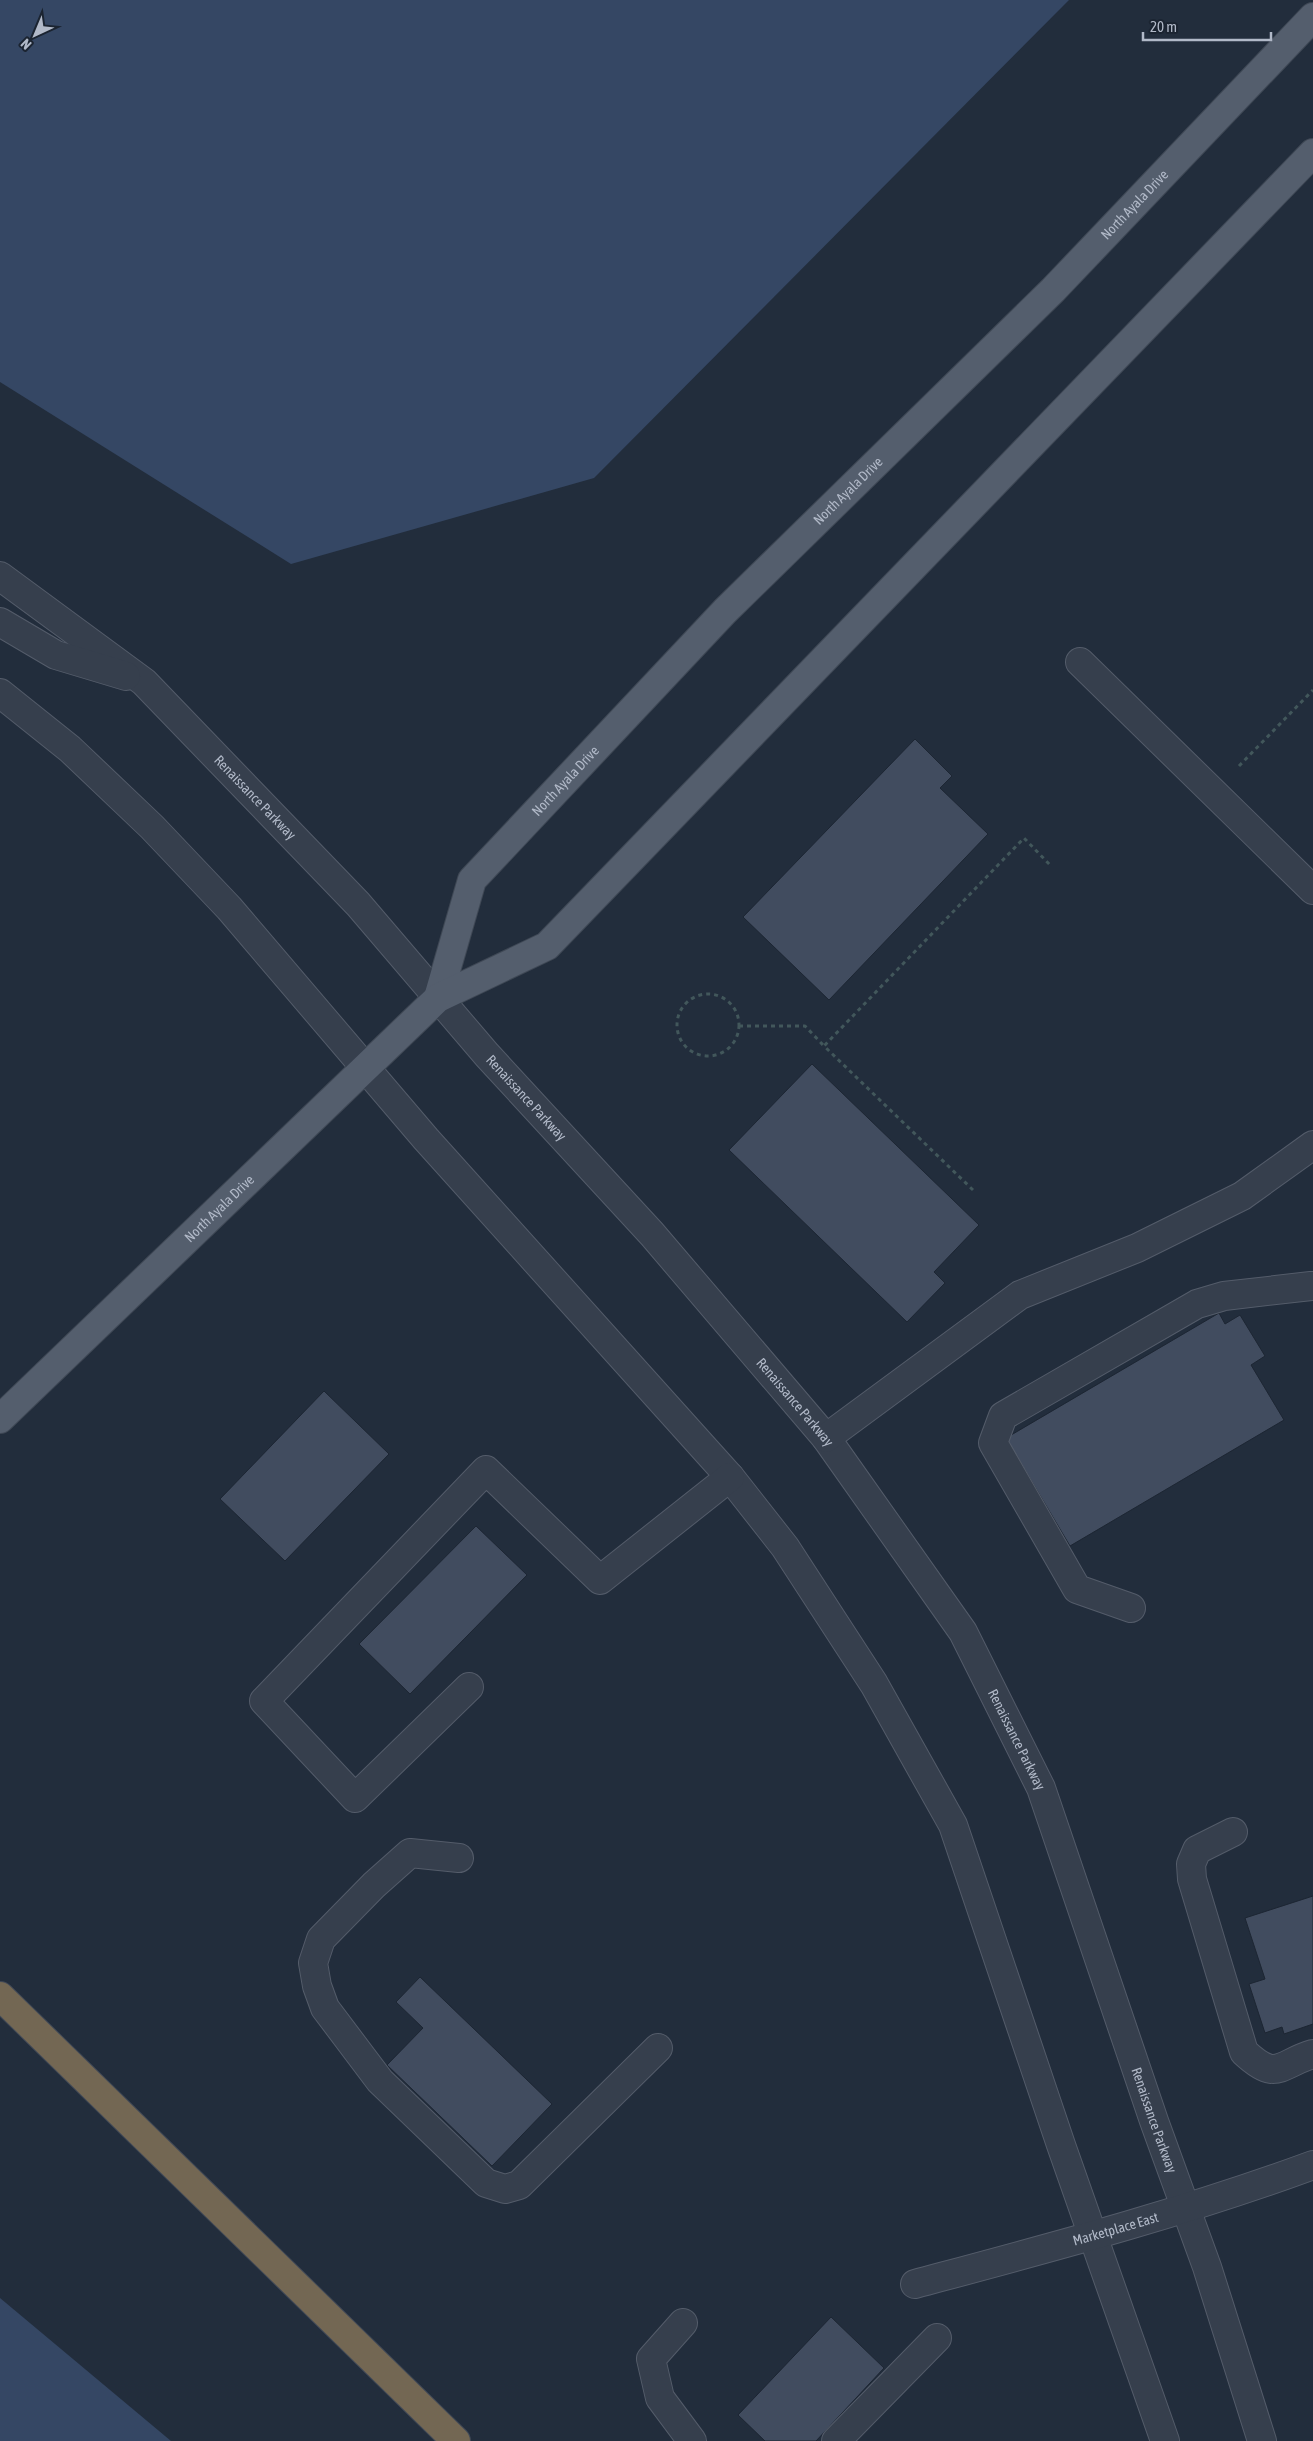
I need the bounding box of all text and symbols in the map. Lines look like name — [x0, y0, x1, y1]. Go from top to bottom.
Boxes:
north arrow — [10, 10, 60, 60]
scale bar — [1143, 10, 1270, 42]
text: 20 m — [1150, 18, 1177, 35]
text: N — [17, 36, 34, 53]
street label: North Ayala Drive — [1098, 166, 1171, 243]
street label: North Ayala Drive — [810, 454, 886, 528]
street label: North Ayala Drive — [529, 743, 602, 819]
street label: Renaissance Parkway — [211, 752, 299, 843]
street label: Renaissance Parkway — [483, 1052, 570, 1144]
street label: North Ayala Drive — [181, 1171, 257, 1245]
street label: Renaissance Parkway — [753, 1355, 837, 1449]
street label: Renaissance Parkway — [985, 1686, 1049, 1793]
street label: Renaissance Parkway — [1128, 2065, 1180, 2175]
street label: Marketplace East — [1071, 2209, 1160, 2249]

